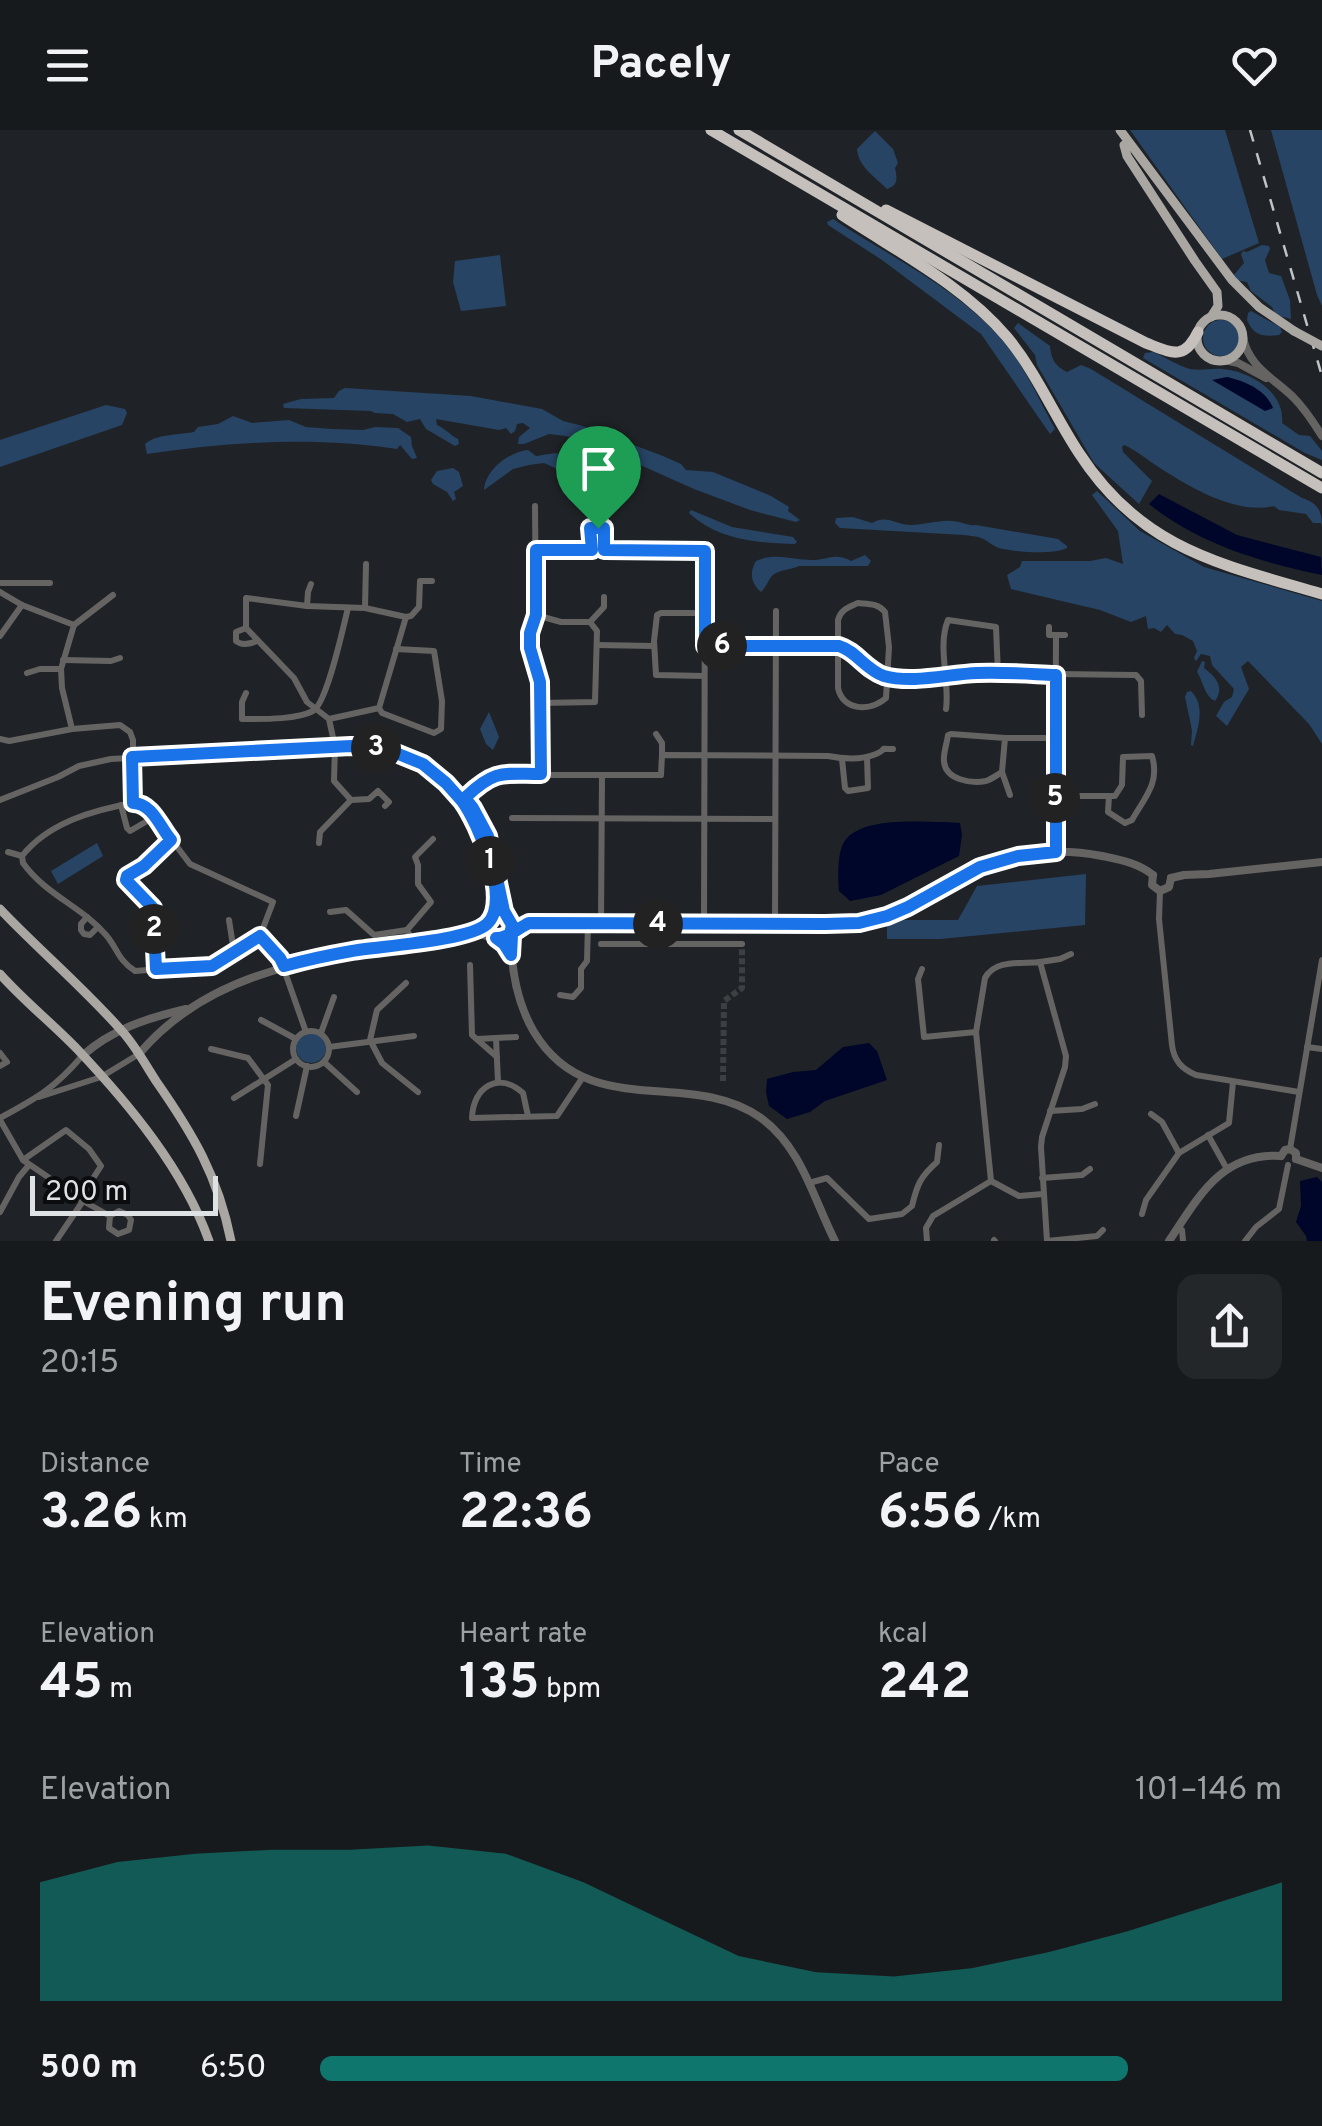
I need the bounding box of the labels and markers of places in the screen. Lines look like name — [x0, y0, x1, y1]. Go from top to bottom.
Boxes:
pin — [556, 426, 641, 529]
pin: 6 — [697, 621, 747, 671]
pin: 3 — [351, 723, 401, 773]
pin: 5 — [1030, 773, 1080, 823]
pin: 1 — [465, 836, 515, 886]
pin: 4 — [633, 899, 683, 949]
pin: 2 — [129, 904, 179, 954]

